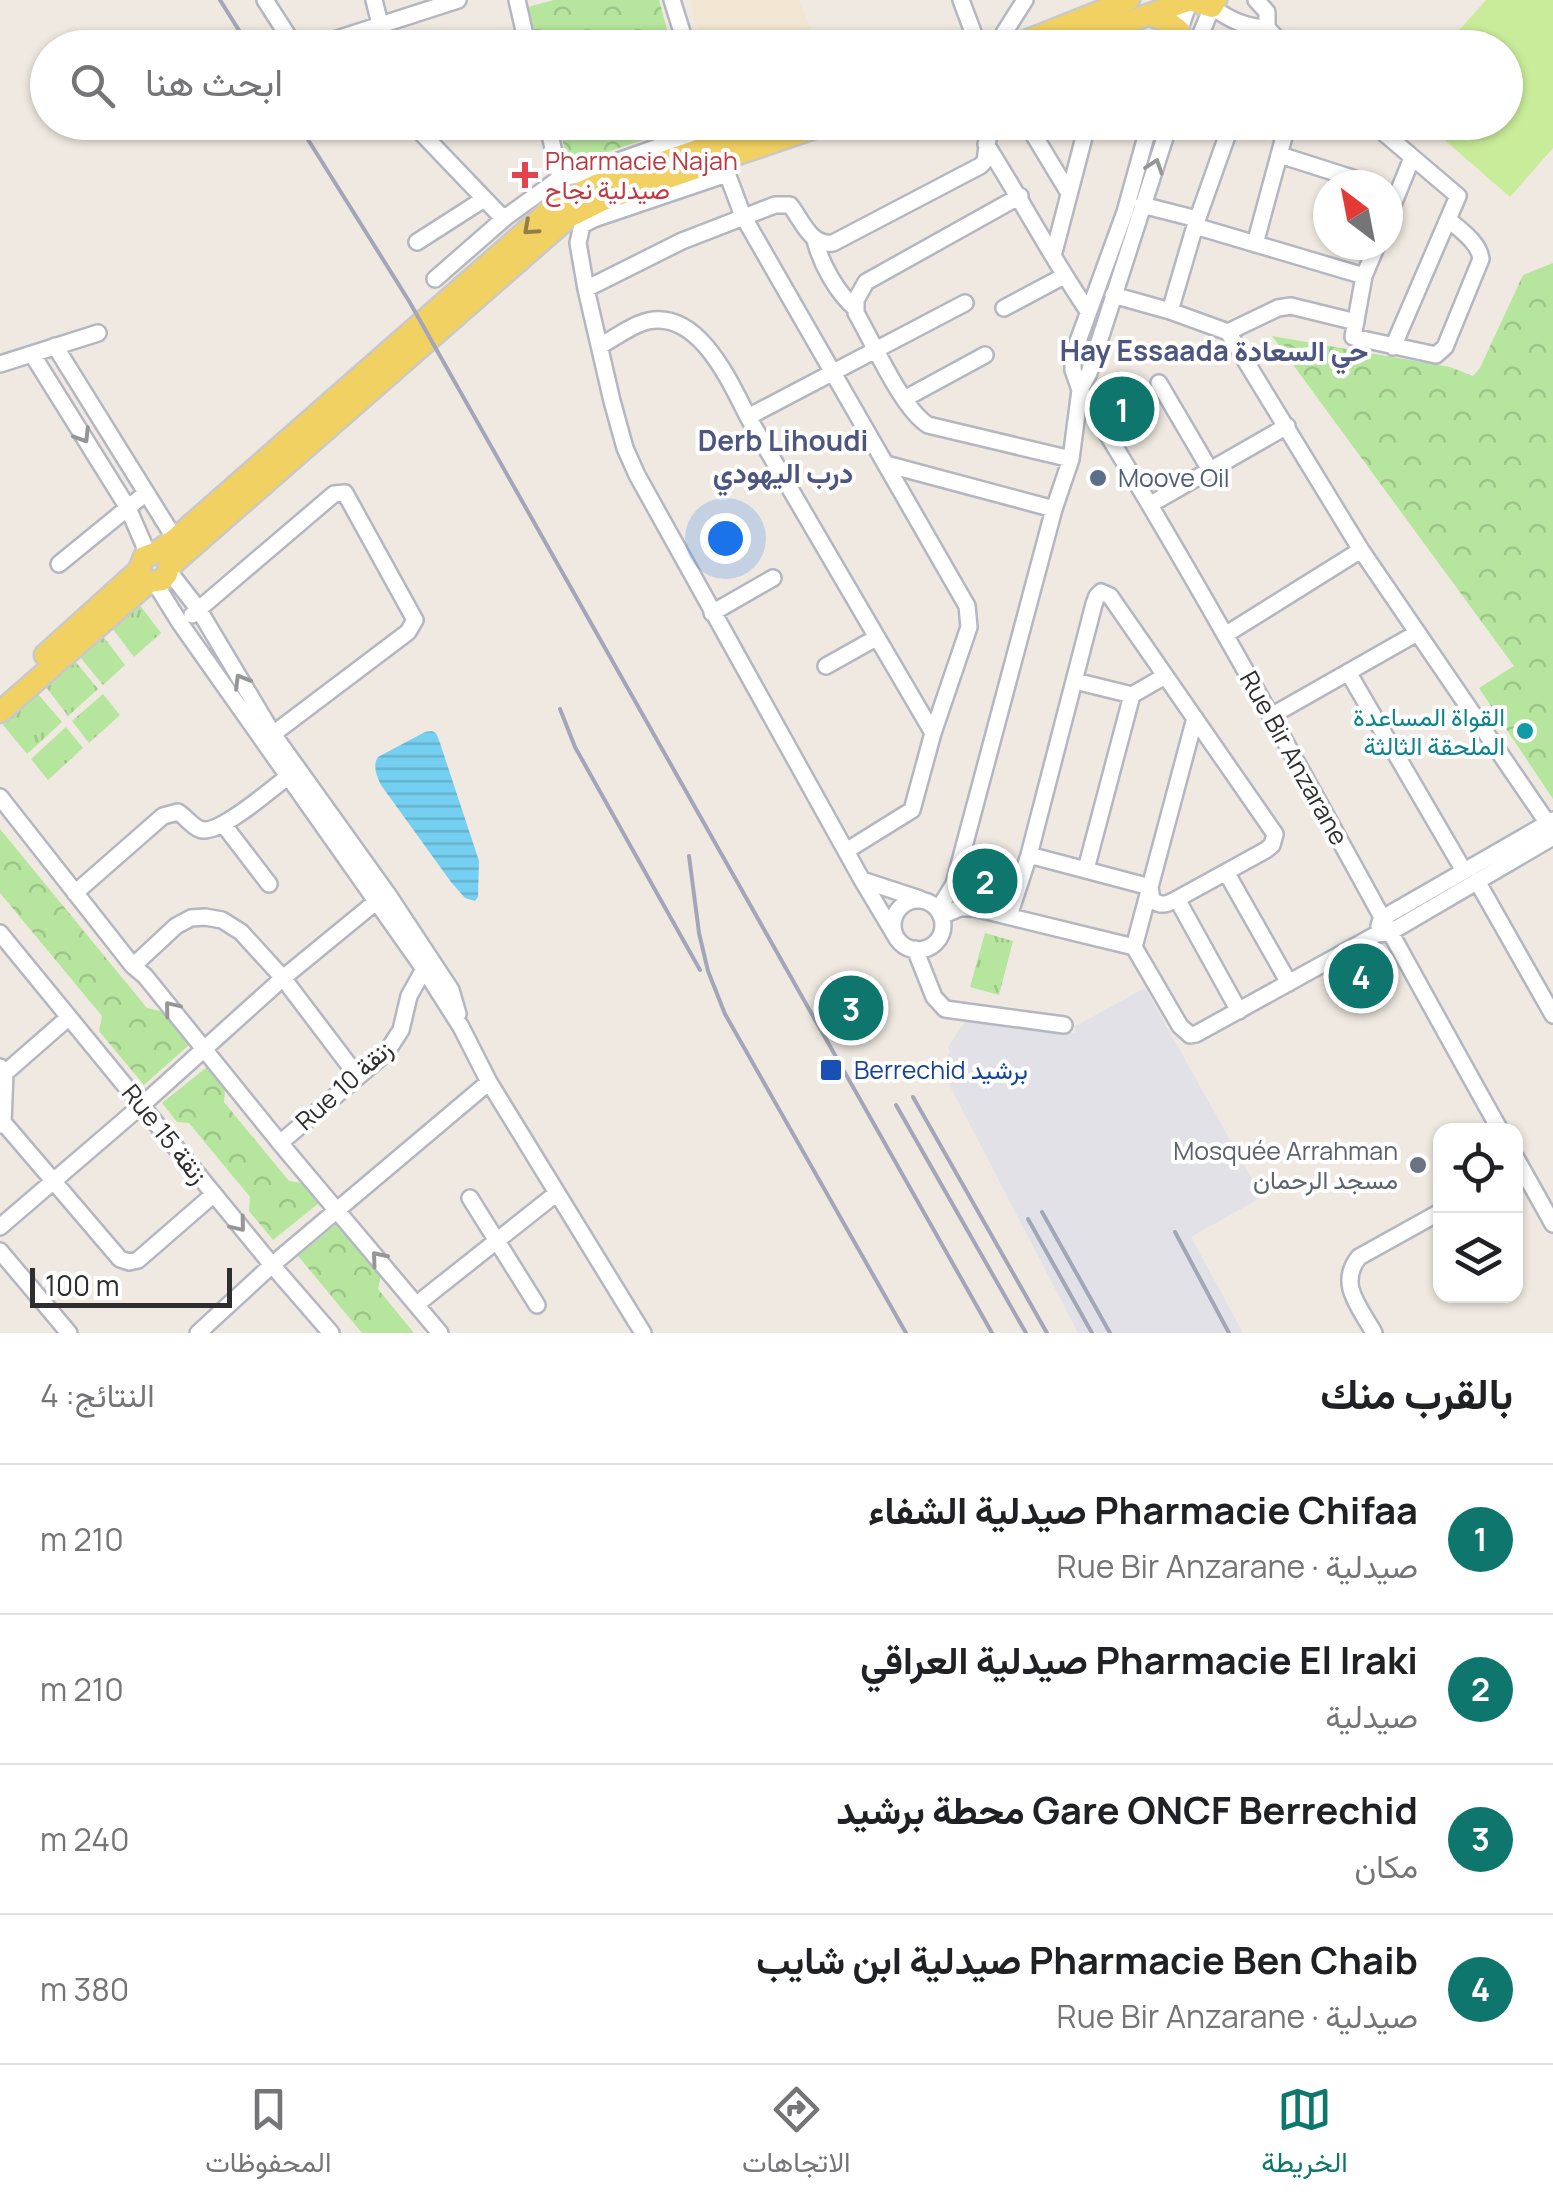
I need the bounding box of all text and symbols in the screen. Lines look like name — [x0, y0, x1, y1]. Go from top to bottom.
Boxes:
search box — [30, 30, 1523, 140]
text: ابحث هنا — [145, 55, 283, 107]
icon: search — [65, 58, 120, 113]
place label: Pharmacie Najah صيدلية نجاح — [545, 143, 738, 207]
one-way arrow — [1144, 158, 1164, 175]
marker: Pharmacie Najah صيدلية نجاح — [514, 164, 536, 186]
north arrow — [1313, 170, 1403, 260]
one-way arrow — [523, 216, 542, 234]
district label: Hay Essaada حي السعادة — [1060, 331, 1368, 375]
pin: 1 — [1090, 372, 1154, 446]
district label: Derb Lihoudi درب اليهودي — [698, 421, 868, 497]
one-way arrow — [71, 426, 90, 444]
place label: Moove Oil — [1118, 460, 1230, 495]
marker: Moove Oil — [1087, 467, 1109, 489]
your location — [700, 513, 751, 564]
street label: Rue Bir Anzarane — [1232, 664, 1357, 851]
one-way arrow — [234, 674, 254, 692]
place label: القواة المساعدة الملحقة الثالثة — [1353, 699, 1505, 763]
marker: القواة المساعدة الملحقة الثالثة — [1514, 720, 1536, 742]
pin: 2 — [952, 844, 1018, 918]
pin: 4 — [1328, 938, 1394, 1014]
pin: 3 — [818, 970, 884, 1046]
one-way arrow — [165, 1001, 183, 1019]
street label: Rue 10 زنقة — [288, 1032, 400, 1138]
place label: Berrechid برشيد — [854, 1052, 1028, 1087]
marker: Berrechid برشيد — [818, 1057, 844, 1083]
street label: Rue 15 زنقة — [114, 1077, 216, 1191]
map controls — [1433, 1123, 1523, 1303]
button: locate — [1433, 1123, 1523, 1213]
place label: Mosquée Arrahman مسجد الرحمان — [1173, 1133, 1398, 1197]
marker: Mosquée Arrahman مسجد الرحمان — [1407, 1154, 1429, 1176]
button: layers — [1433, 1213, 1523, 1303]
one-way arrow — [227, 1214, 245, 1232]
one-way arrow — [372, 1251, 390, 1269]
scale bar — [30, 1263, 232, 1308]
text: 100 m — [45, 1266, 119, 1304]
text: بالقرب منك — [1320, 1364, 1513, 1422]
text: النتائج: 4 — [40, 1373, 155, 1417]
text: Pharmacie Chifaa صيدلية الشفاء — [868, 1483, 1418, 1535]
text: 210 m — [40, 1517, 124, 1561]
text: 1 — [1473, 1517, 1488, 1561]
text: صيدلية · Rue Bir Anzarane — [1056, 1544, 1418, 1588]
text: Pharmacie El Iraki صيدلية العراقي — [860, 1633, 1418, 1685]
text: 210 m — [40, 1667, 124, 1711]
text: 2 — [1471, 1667, 1490, 1711]
text: صيدلية — [1325, 1694, 1418, 1738]
text: Gare ONCF Berrechid محطة برشيد — [836, 1783, 1418, 1835]
text: 240 m — [40, 1817, 130, 1861]
text: 3 — [1471, 1817, 1490, 1861]
text: مكان — [1355, 1844, 1418, 1888]
text: Pharmacie Ben Chaib صيدلية ابن شايب — [756, 1933, 1418, 1985]
text: 380 m — [40, 1967, 129, 2011]
text: 4 — [1471, 1967, 1490, 2011]
text: صيدلية · Rue Bir Anzarane — [1056, 1994, 1418, 2038]
tab: المحفوظات — [205, 2082, 331, 2187]
tab: الاتجاهات — [742, 2082, 851, 2187]
tab: الخريطة — [1261, 2082, 1348, 2187]

